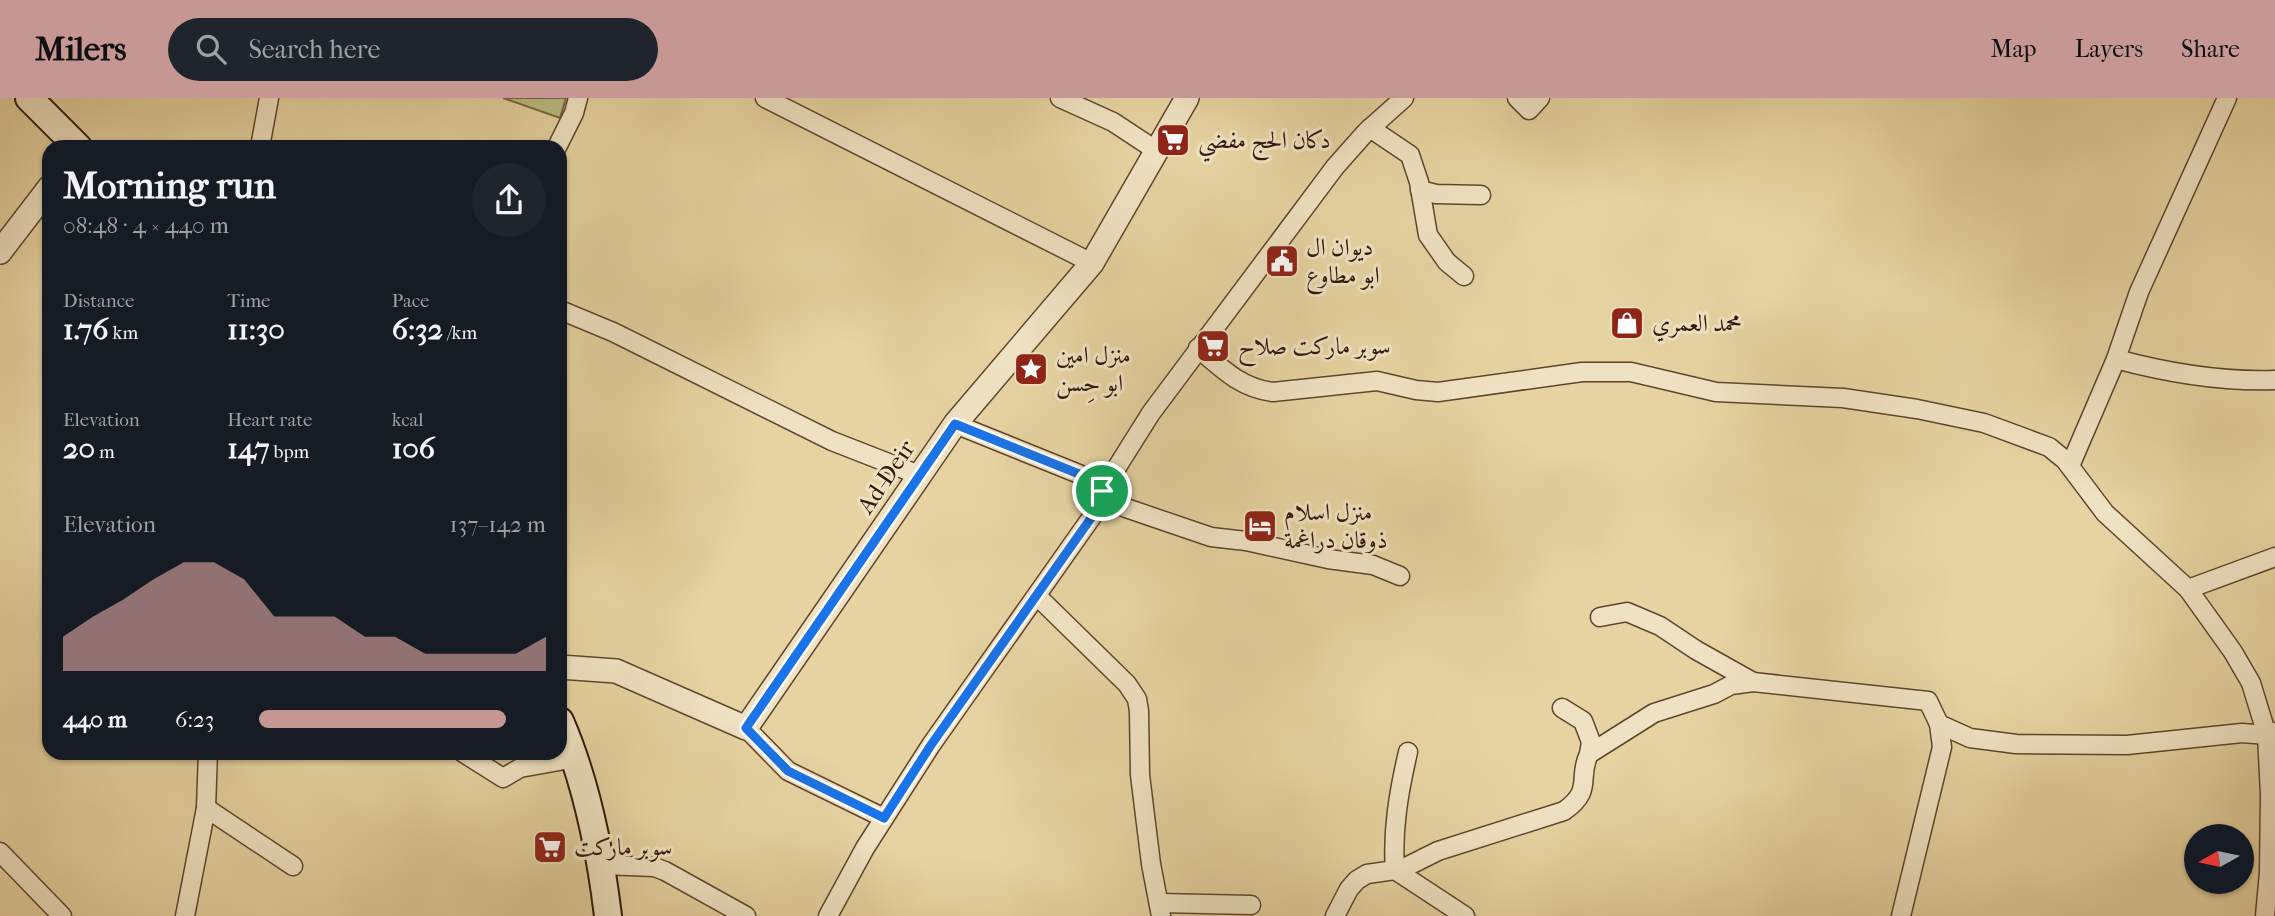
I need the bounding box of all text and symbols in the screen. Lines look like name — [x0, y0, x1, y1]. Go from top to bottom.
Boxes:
search box — [168, 18, 658, 81]
text: Milers — [35, 30, 126, 69]
icon: search — [192, 30, 230, 68]
text: Search here — [248, 34, 380, 65]
text: Map — [1991, 35, 2037, 63]
text: Layers — [2075, 35, 2143, 63]
text: Share — [2181, 35, 2240, 63]
supermarket icon: دكان الحج مفضي — [1154, 121, 1192, 159]
place label: دكان الحج مفضي — [1198, 126, 1331, 162]
text: Morning run — [63, 163, 276, 208]
button: share — [472, 163, 546, 237]
text: 08:48 · 4 × 440 m — [63, 212, 229, 239]
place label: ديوان ال ابو مطاوع — [1306, 233, 1380, 295]
public building icon: ديوان ال ابو مطاوع — [1263, 242, 1301, 280]
text: Distance — [63, 290, 134, 312]
text: Time — [227, 290, 271, 312]
text: Pace — [392, 290, 430, 312]
shop icon: محمد العمري — [1608, 304, 1646, 342]
place label: محمد العمري — [1652, 309, 1742, 342]
text: 1.76 — [63, 312, 109, 347]
text: 11:30 — [227, 312, 285, 347]
text: 6:32 — [392, 312, 443, 347]
text: km — [109, 322, 138, 344]
text: /km — [443, 322, 477, 344]
supermarket icon: سوبر ماركت صلاح — [1194, 327, 1232, 365]
place label: سوبر ماركت صلاح — [1238, 332, 1391, 367]
place label: منزل امين ابو حِسن — [1056, 341, 1131, 403]
place icon: منزل امين ابو حِسن — [1012, 350, 1050, 388]
text: Elevation — [63, 409, 140, 431]
text: Heart rate — [227, 409, 312, 431]
text: kcal — [392, 409, 424, 431]
text: 20 — [63, 431, 95, 466]
text: 147 — [227, 431, 269, 466]
text: 106 — [392, 431, 435, 466]
street label: Ad-Deir — [851, 434, 921, 520]
text: m — [95, 441, 115, 463]
text: bpm — [269, 441, 309, 463]
pin — [1072, 461, 1132, 521]
icon: arrive — [1083, 472, 1121, 510]
place label: منزل اسلام ذوقان دراغمة — [1284, 498, 1387, 554]
hotel icon: منزل اسلام ذوقان دراغمة — [1241, 507, 1279, 545]
text: Elevation — [63, 511, 156, 538]
text: 137–142 m — [450, 511, 546, 538]
text: 440 m — [63, 706, 127, 733]
text: 6:23 — [175, 706, 214, 733]
north arrow — [2184, 824, 2254, 894]
map controls — [2184, 824, 2254, 894]
supermarket icon: سوبر ماركت — [531, 828, 569, 866]
place label: سوبر ماركت — [574, 833, 672, 862]

